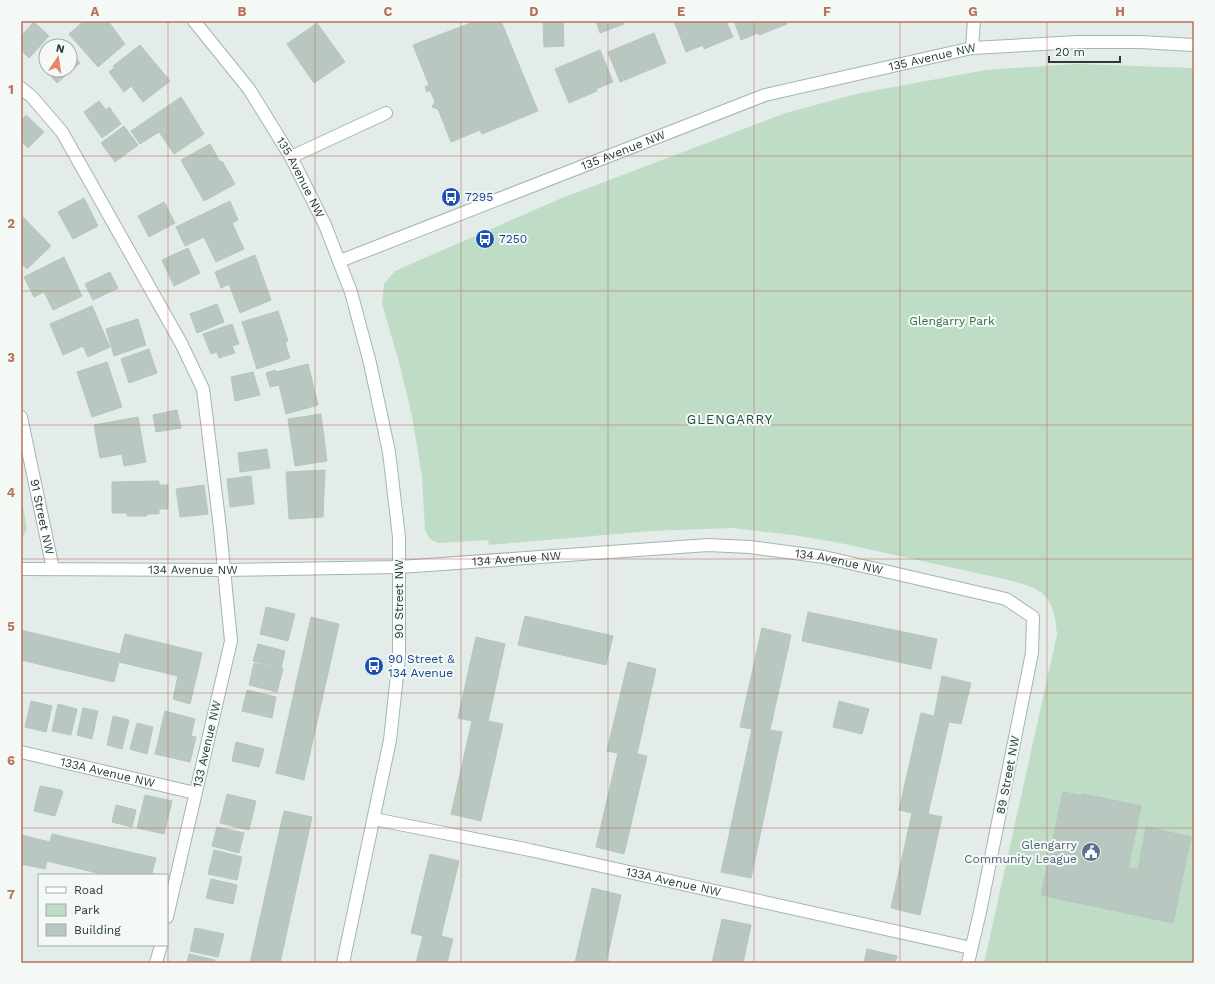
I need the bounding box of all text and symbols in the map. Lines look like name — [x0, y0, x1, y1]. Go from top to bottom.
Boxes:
text: A — [91, 4, 100, 19]
text: B — [238, 4, 247, 19]
text: C — [384, 4, 393, 19]
text: D — [529, 4, 539, 19]
text: E — [677, 4, 685, 19]
text: F — [823, 4, 831, 19]
text: G — [968, 4, 978, 19]
text: H — [1115, 4, 1125, 19]
north arrow — [38, 38, 78, 78]
scale bar — [1049, 38, 1120, 64]
street label: 135 Avenue NW — [887, 40, 978, 74]
text: N — [55, 41, 66, 56]
text: 20 m — [1055, 45, 1085, 59]
text: 1 — [8, 82, 14, 97]
street label: 135 Avenue NW — [579, 127, 668, 173]
street label: 135 Avenue NW — [273, 135, 328, 221]
bus stop icon: 7295 — [440, 186, 462, 208]
place label: 7295 — [465, 190, 493, 204]
text: 2 — [7, 216, 15, 231]
bus stop icon: 7250 — [474, 228, 496, 250]
place label: 7250 — [499, 232, 527, 246]
park label: Glengarry Park — [909, 314, 995, 328]
text: 3 — [7, 350, 15, 365]
district label: GLENGARRY — [687, 412, 773, 427]
street label: 91 Street NW — [27, 478, 57, 556]
text: 4 — [7, 485, 16, 500]
street label: 134 Avenue NW — [794, 546, 885, 577]
street label: 134 Avenue NW — [471, 548, 562, 569]
street label: 90 Street NW — [392, 559, 406, 639]
street label: 134 Avenue NW — [148, 563, 238, 577]
text: 5 — [7, 619, 15, 634]
place label: 90 Street & 134 Avenue — [388, 652, 455, 680]
bus stop icon: 90 Street & 134 Avenue — [363, 655, 385, 677]
street label: 133 Avenue NW — [190, 699, 224, 789]
street label: 89 Street NW — [994, 734, 1023, 815]
text: 6 — [7, 753, 15, 768]
street label: 133A Avenue NW — [59, 755, 157, 790]
place label: Glengarry Community League — [964, 838, 1078, 866]
public building icon: Glengarry Community League — [1080, 841, 1102, 863]
street label: 133A Avenue NW — [625, 865, 723, 899]
legend — [38, 874, 168, 946]
text: Road — [74, 883, 103, 897]
text: 7 — [7, 887, 15, 902]
text: Park — [74, 903, 100, 917]
text: Building — [74, 923, 121, 937]

